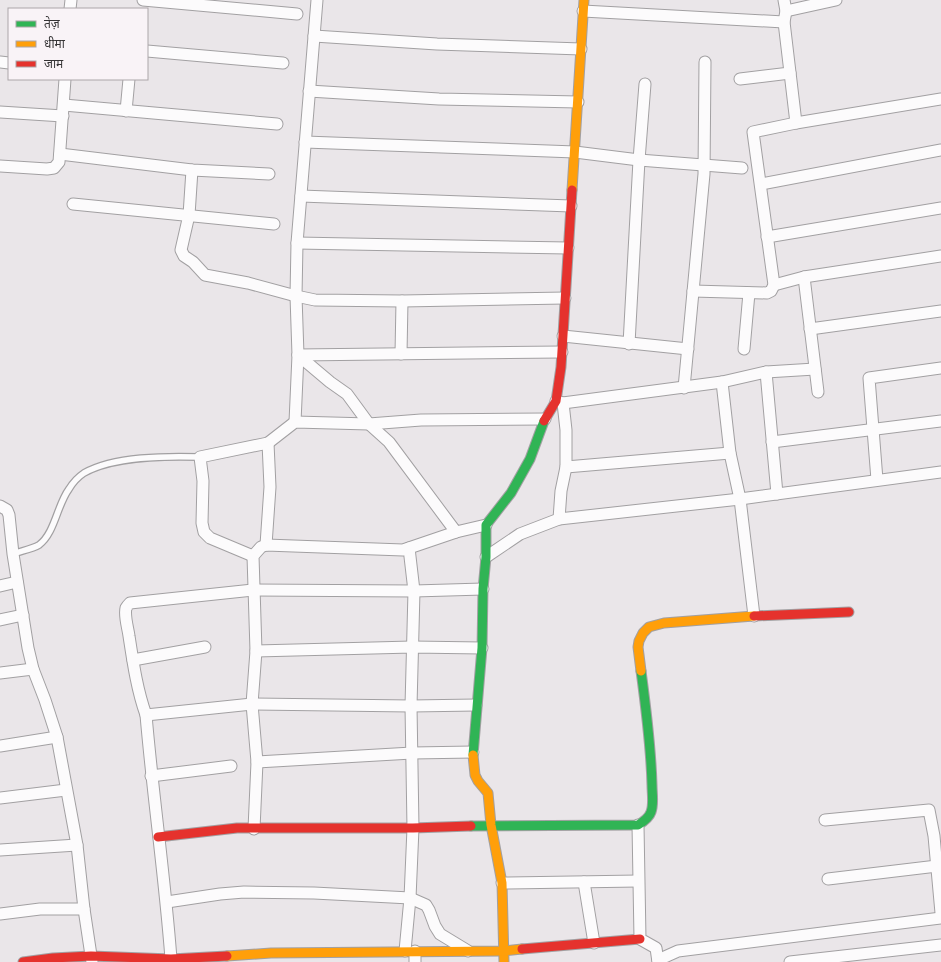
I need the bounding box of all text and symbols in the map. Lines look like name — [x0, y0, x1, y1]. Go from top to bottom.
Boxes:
legend — [8, 8, 148, 80]
text: तेज़ — [44, 16, 61, 32]
text: धीमा — [44, 36, 66, 52]
text: जाम — [44, 57, 64, 72]

